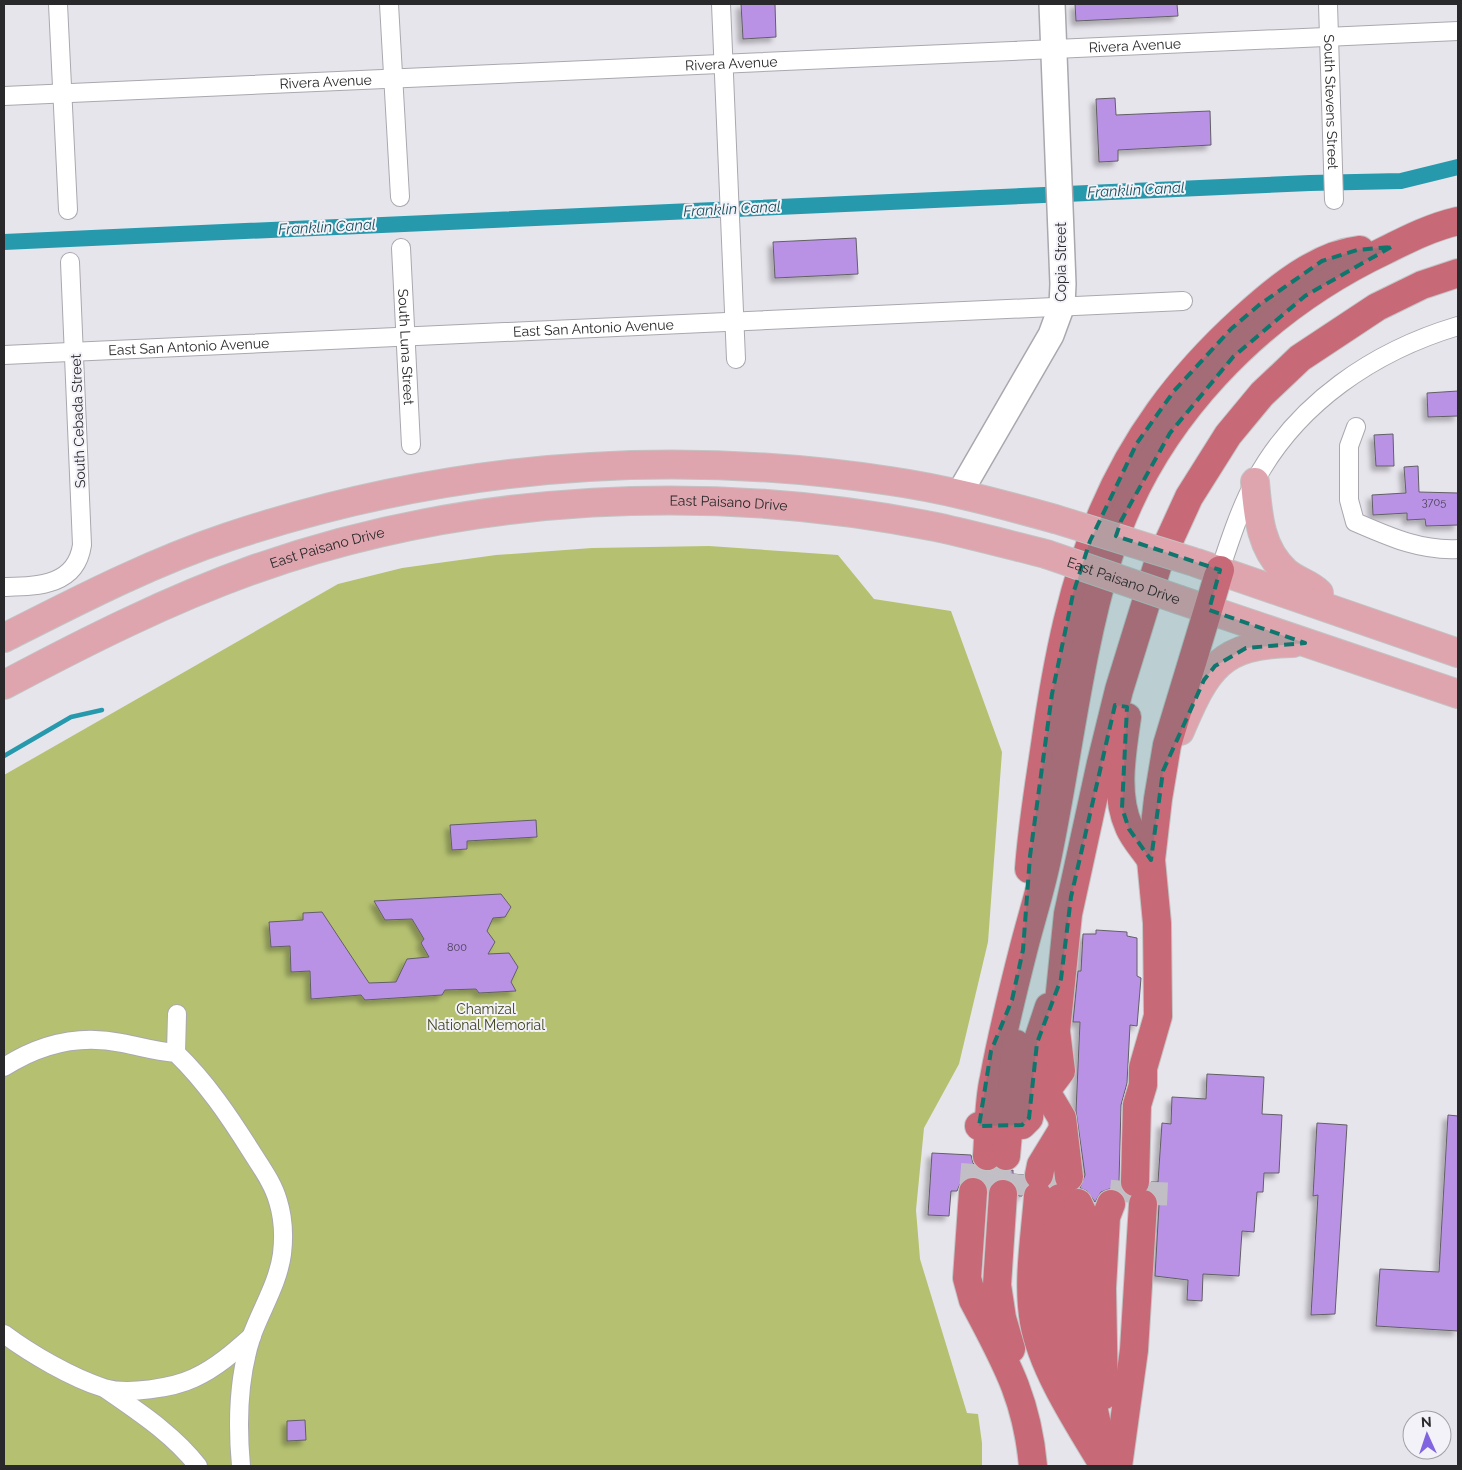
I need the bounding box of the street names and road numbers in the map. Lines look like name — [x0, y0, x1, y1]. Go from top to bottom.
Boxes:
street label: South Stevens Street — [1321, 34, 1341, 170]
street label: Rivera Avenue — [1088, 35, 1181, 56]
street label: Rivera Avenue — [685, 53, 778, 74]
street label: Rivera Avenue — [279, 72, 372, 92]
street label: Copia Street — [1053, 222, 1069, 302]
street label: South Luna Street — [395, 288, 417, 406]
street label: East San Antonio Avenue — [513, 316, 674, 340]
street label: East San Antonio Avenue — [108, 335, 270, 358]
street label: South Cebada Street — [68, 353, 88, 488]
street label: East Paisano Drive — [669, 492, 788, 514]
street label: East Paisano Drive — [268, 524, 386, 571]
street label: East Paisano Drive — [1065, 554, 1182, 607]

